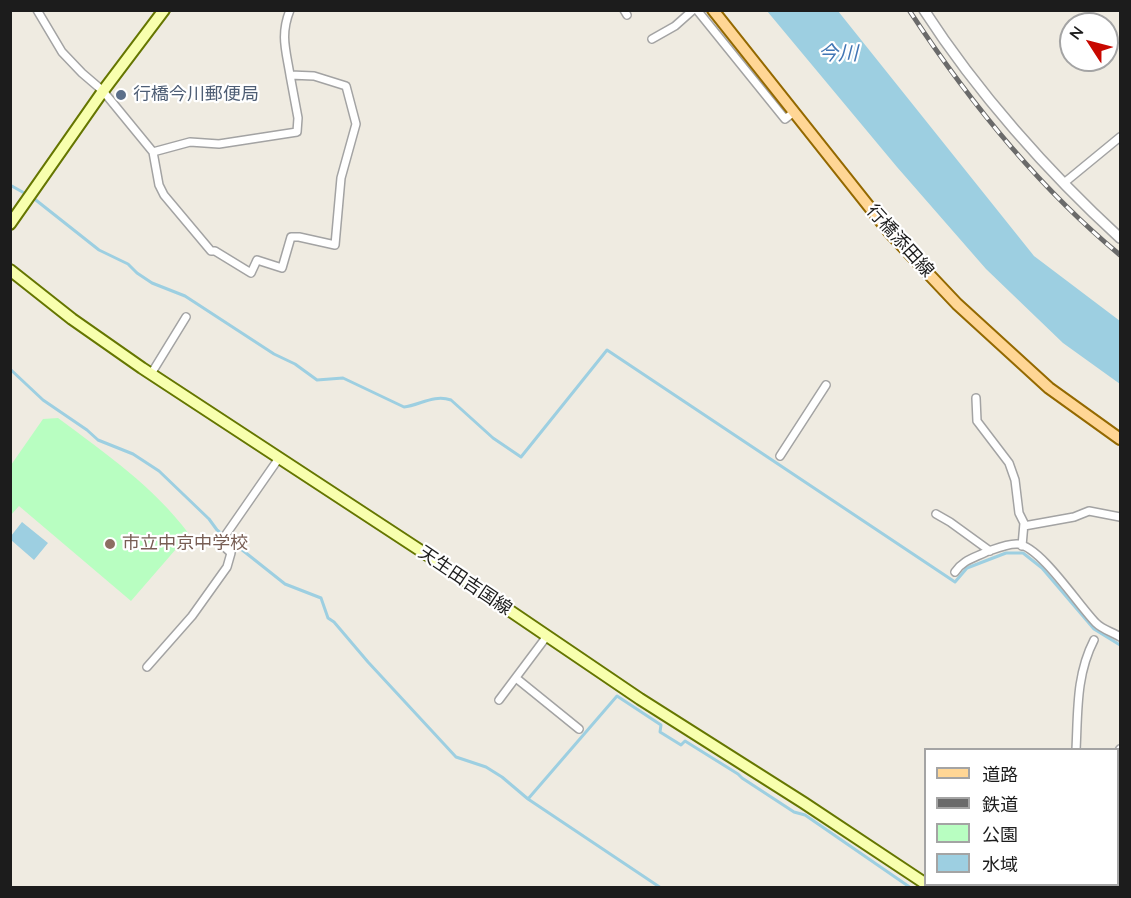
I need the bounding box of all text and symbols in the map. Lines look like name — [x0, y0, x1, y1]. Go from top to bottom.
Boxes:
north arrow — [1059, 12, 1119, 72]
text: N — [1065, 22, 1088, 43]
water label: 今川 — [818, 42, 858, 66]
place label: 行橋今川郵便局 — [133, 84, 259, 106]
marker: 行橋今川郵便局 — [114, 88, 128, 102]
street label: 行橋添田線 — [862, 200, 938, 282]
place label: 市立中京中学校 — [122, 533, 248, 555]
marker: 市立中京中学校 — [103, 537, 117, 551]
street label: 天生田吉国線 — [414, 542, 516, 620]
legend — [924, 748, 1119, 886]
text: 道路 — [982, 763, 1018, 786]
text: 鉄道 — [982, 793, 1018, 816]
text: 公園 — [982, 823, 1018, 846]
text: 水域 — [982, 853, 1018, 876]

